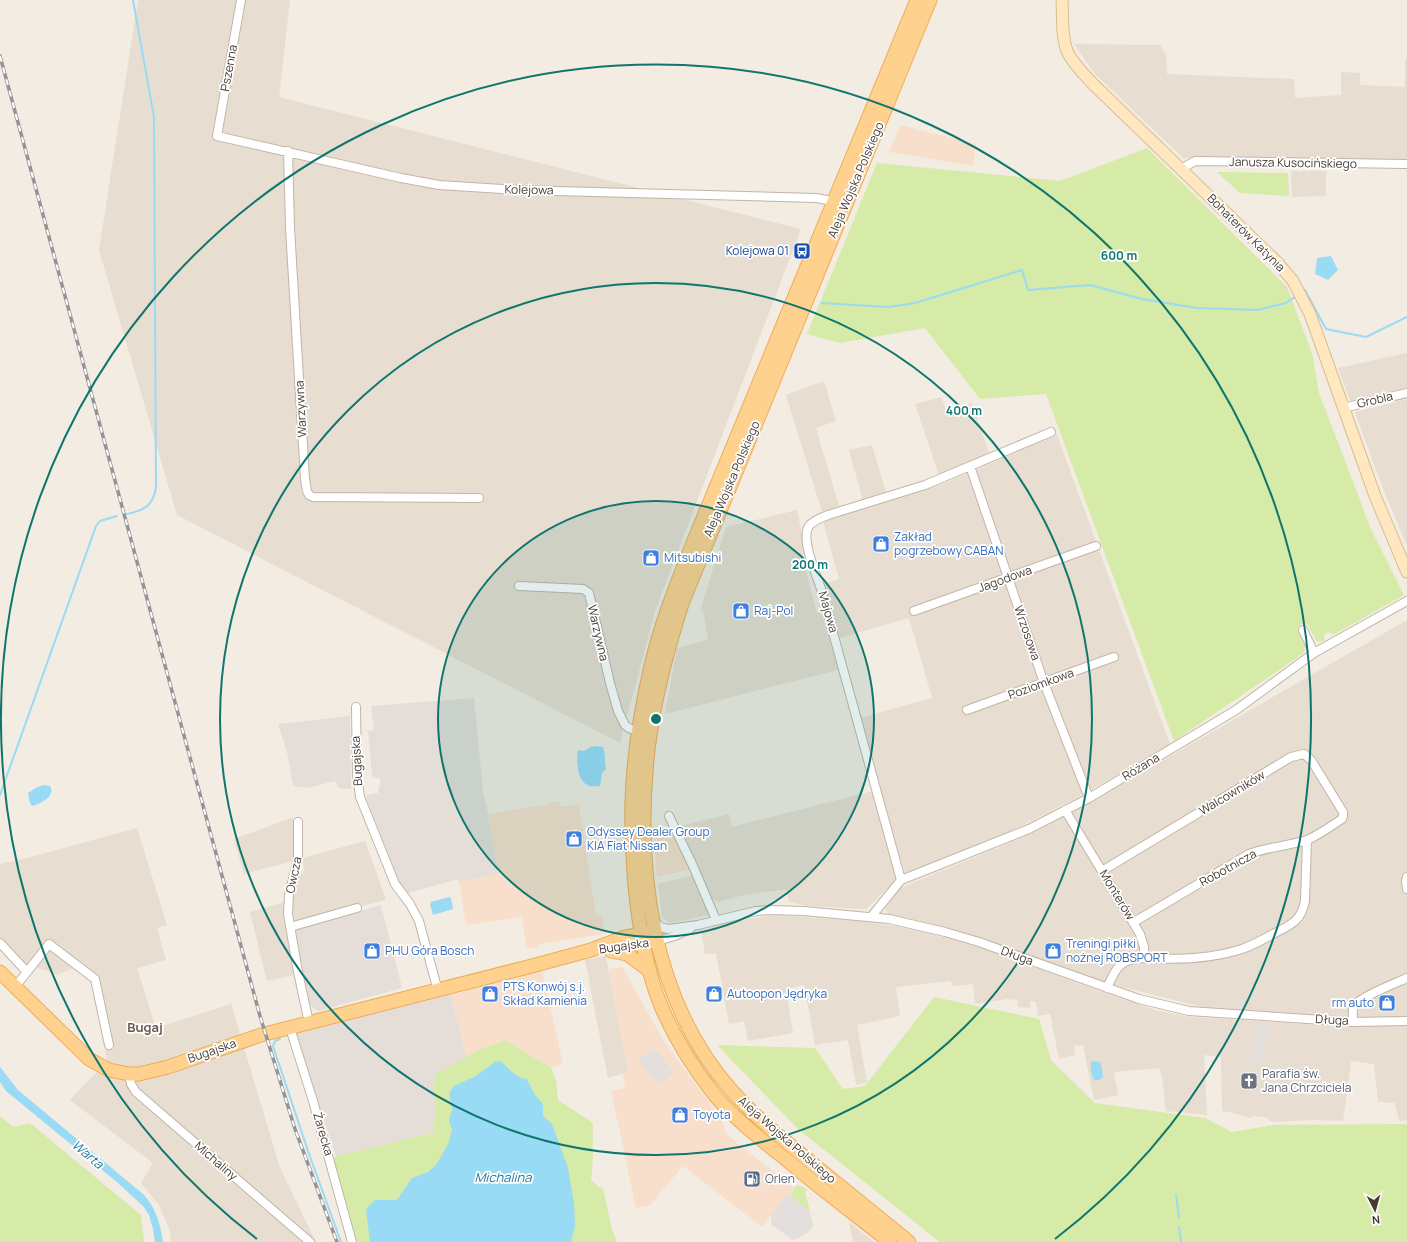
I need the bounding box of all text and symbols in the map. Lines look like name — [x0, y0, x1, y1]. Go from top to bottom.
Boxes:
street label: Pszenna — [216, 43, 241, 93]
street label: Aleja Wojska Polskiego — [823, 119, 888, 241]
street label: Janusza Kusocińskiego — [1229, 153, 1357, 172]
street label: Kolejowa — [504, 181, 554, 198]
street label: Bohaterów Katynia — [1204, 190, 1289, 275]
bus stop icon: Kolejowa 01 — [792, 241, 812, 261]
place label: Kolejowa 01 — [726, 242, 789, 259]
text: 600 m — [1101, 247, 1137, 264]
street label: Warzywna — [291, 380, 310, 438]
street label: Grobla — [1355, 387, 1395, 412]
text: 400 m — [946, 402, 982, 419]
street label: Aleja Wojska Polskiego — [699, 418, 764, 540]
place label: Zakład pogrzebowy CABAN — [894, 528, 1003, 559]
shop icon: Zakład pogrzebowy CABAN — [871, 534, 891, 554]
shop icon: Mitsubishi — [641, 548, 661, 568]
place label: Mitsubishi — [664, 549, 721, 566]
text: 200 m — [792, 556, 828, 573]
street label: Jagodowa — [976, 561, 1034, 596]
street label: Majowa — [815, 589, 842, 634]
shop icon: Raj-Pol — [731, 601, 751, 621]
place label: Raj-Pol — [754, 602, 793, 619]
street label: Warzywna — [584, 603, 613, 663]
street label: Wrzosowa — [1010, 603, 1045, 663]
street label: Poziomkowa — [1006, 664, 1076, 703]
centre of rings — [649, 712, 663, 726]
street label: Bugajska — [347, 736, 366, 787]
street label: Różana — [1119, 749, 1163, 784]
street label: Walcowników — [1195, 766, 1268, 819]
place label: Odyssey Dealer Group KIA Fiat Nissan — [587, 823, 710, 854]
shop icon: Odyssey Dealer Group KIA Fiat Nissan — [564, 829, 584, 849]
street label: Robotnicza — [1196, 845, 1259, 890]
street label: Owcza — [281, 855, 306, 895]
street label: Monterów — [1096, 866, 1139, 923]
street label: Bugajska — [598, 934, 650, 957]
place label: Treningi piłki nożnej ROBSPORT — [1066, 935, 1168, 966]
shop icon: PHU Góra Bosch — [362, 941, 382, 961]
shop icon: Treningi piłki nożnej ROBSPORT — [1043, 941, 1063, 961]
place label: PHU Góra Bosch — [385, 942, 474, 959]
street label: Długa — [999, 942, 1036, 969]
place label: PTS Konwój s.j. Skład Kamienia — [503, 978, 587, 1009]
shop icon: PTS Konwój s.j. Skład Kamienia — [480, 984, 500, 1004]
shop icon: Autoopon Jędryka — [704, 984, 724, 1004]
place label: Autoopon Jędryka — [727, 985, 827, 1002]
shop icon: rm auto — [1377, 993, 1397, 1013]
place label: rm auto — [1332, 994, 1374, 1011]
street label: Długa — [1315, 1010, 1349, 1029]
district label: Bugaj — [127, 1018, 163, 1036]
street label: Bugajska — [185, 1034, 238, 1067]
place label: Parafia św. Jana Chrzciciela — [1262, 1065, 1351, 1096]
church icon: Parafia św. Jana Chrzciciela — [1239, 1071, 1259, 1091]
street label: Aleja Wojska Polskiego — [735, 1092, 840, 1187]
shop icon: Toyota — [670, 1105, 690, 1125]
place label: Toyota — [693, 1106, 731, 1123]
street label: Żarecka — [309, 1110, 338, 1158]
water label: Warta — [68, 1136, 108, 1173]
street label: Michaliny — [191, 1137, 242, 1185]
water label: Michalina — [474, 1168, 532, 1186]
fuel station icon: Orlen — [742, 1169, 762, 1189]
place label: Orlen — [765, 1170, 795, 1187]
north arrow — [1355, 1190, 1395, 1230]
text: N — [1371, 1213, 1381, 1228]

